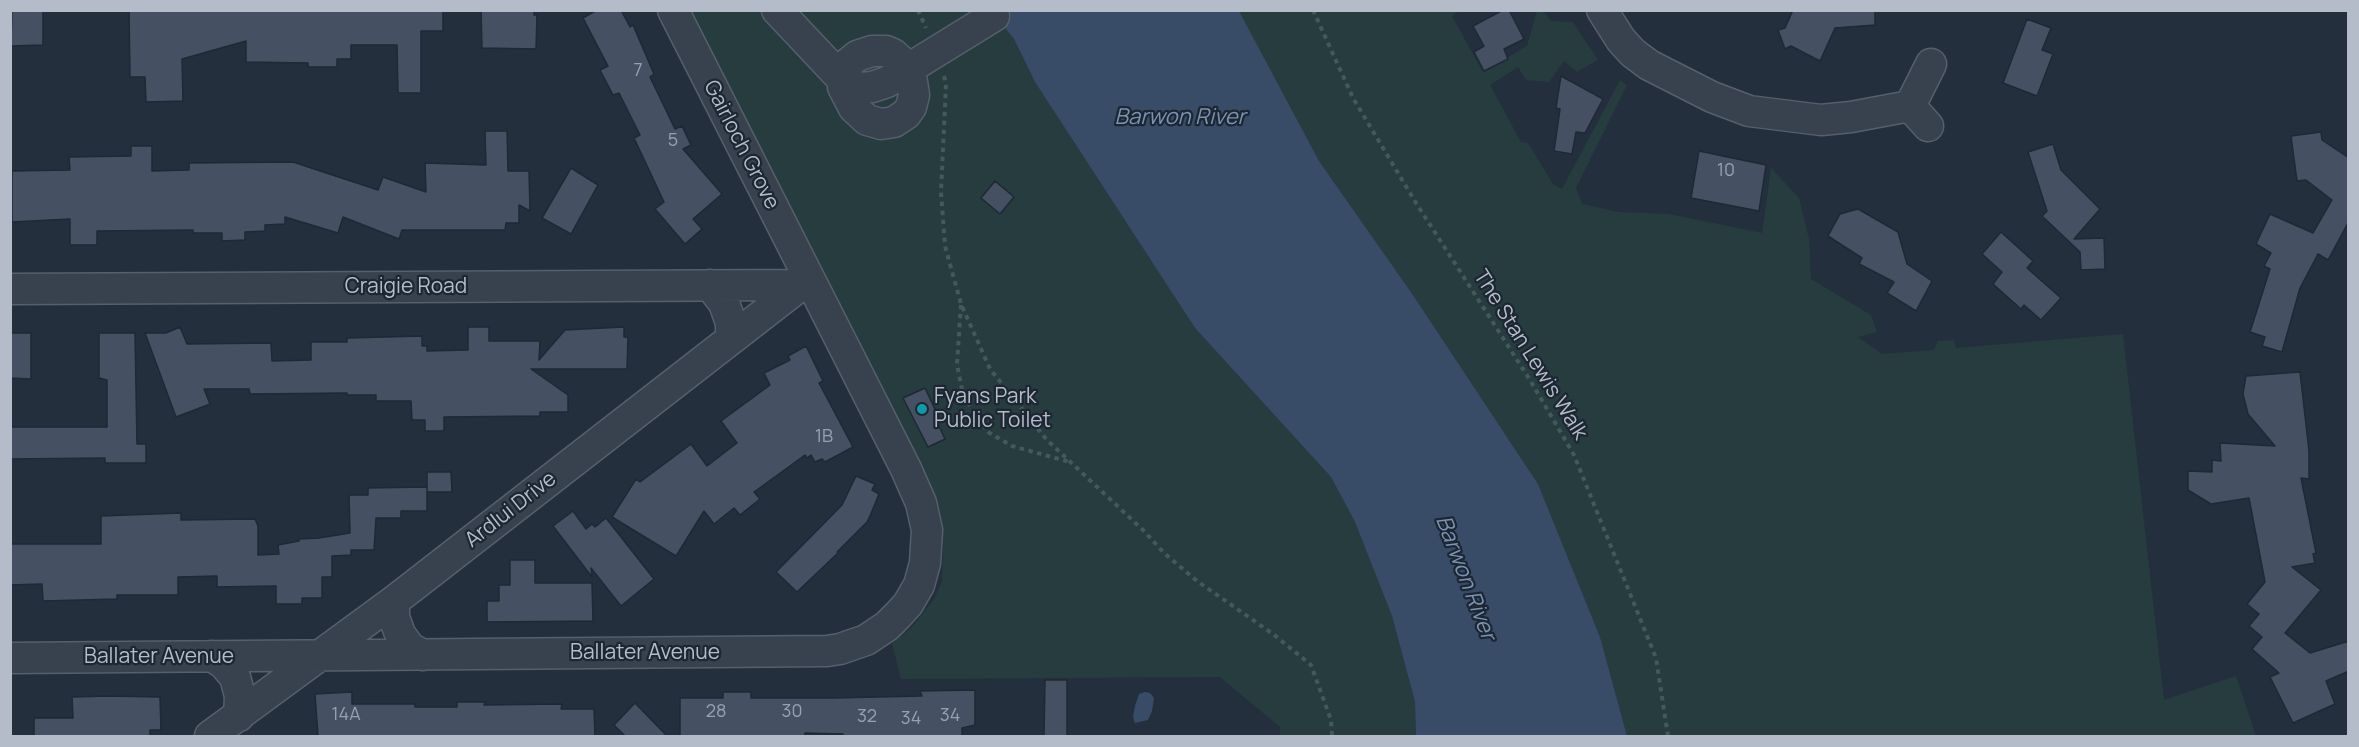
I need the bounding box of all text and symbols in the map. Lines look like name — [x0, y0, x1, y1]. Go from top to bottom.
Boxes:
house number: 7 — [633, 60, 643, 82]
street label: Gairloch Grove — [698, 76, 784, 214]
water label: Barwon River — [1114, 105, 1246, 131]
house number: 5 — [668, 130, 678, 152]
house number: 10 — [1717, 160, 1735, 182]
street label: The Stan Lewis Walk — [1467, 265, 1593, 445]
street label: Craigie Road — [345, 274, 467, 300]
place label: Fyans Park Public Toilet — [934, 384, 1051, 434]
marker: Fyans Park Public Toilet — [915, 402, 929, 416]
house number: 1B — [815, 426, 833, 448]
street label: Ardlui Drive — [460, 467, 562, 553]
water label: Barwon River — [1429, 512, 1501, 644]
street label: Ballater Avenue — [570, 640, 720, 666]
street label: Ballater Avenue — [84, 644, 234, 670]
house number: 28 — [706, 701, 726, 723]
house number: 30 — [782, 701, 802, 723]
house number: 14A — [331, 704, 361, 726]
house number: 34 — [940, 705, 960, 727]
house number: 32 — [857, 706, 877, 728]
house number: 34 — [901, 708, 921, 730]

